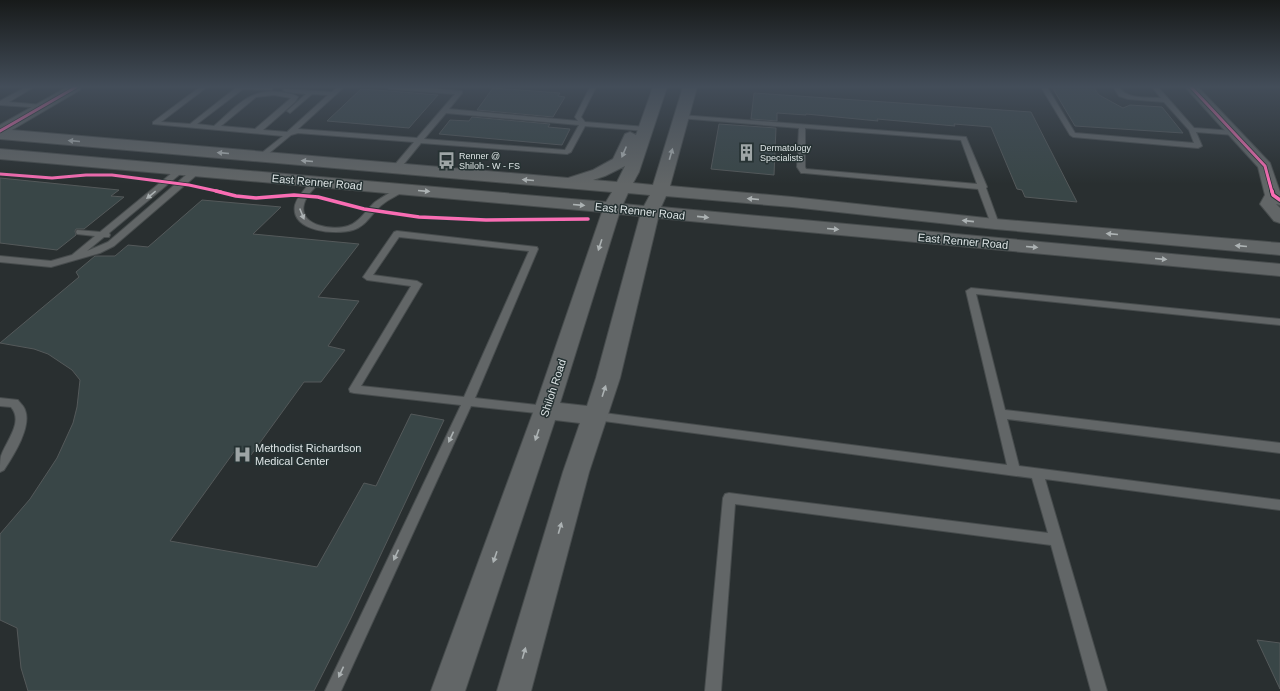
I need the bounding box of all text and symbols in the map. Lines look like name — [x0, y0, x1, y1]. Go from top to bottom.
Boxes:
one-way arrow — [68, 137, 80, 144]
building icon: Dermatology Specialists — [737, 143, 757, 163]
place label: Dermatology Specialists — [760, 143, 812, 163]
one-way arrow — [621, 146, 627, 157]
one-way arrow — [668, 147, 674, 159]
one-way arrow — [217, 150, 229, 157]
bus stop icon: Renner @ Shiloh - W - FS — [436, 151, 456, 171]
place label: Renner @ Shiloh - W - FS — [459, 151, 520, 171]
one-way arrow — [301, 157, 313, 164]
street label: East Renner Road — [271, 172, 363, 192]
one-way arrow — [522, 176, 534, 183]
one-way arrow — [418, 188, 430, 195]
one-way arrow — [145, 190, 156, 199]
one-way arrow — [747, 196, 759, 203]
street label: East Renner Road — [594, 200, 686, 222]
one-way arrow — [573, 201, 585, 208]
one-way arrow — [299, 209, 305, 221]
one-way arrow — [697, 214, 709, 220]
one-way arrow — [962, 218, 974, 224]
one-way arrow — [827, 226, 839, 232]
street label: East Renner Road — [917, 231, 1009, 251]
one-way arrow — [1106, 231, 1118, 237]
one-way arrow — [597, 239, 603, 251]
one-way arrow — [1235, 242, 1247, 249]
one-way arrow — [1026, 244, 1038, 251]
one-way arrow — [1155, 256, 1167, 263]
street label: Shiloh Road — [538, 358, 568, 418]
one-way arrow — [601, 385, 607, 397]
one-way arrow — [534, 429, 540, 441]
one-way arrow — [448, 431, 454, 442]
place label: Methodist Richardson Medical Center — [255, 442, 361, 467]
hospital icon: Methodist Richardson Medical Center — [232, 444, 252, 464]
one-way arrow — [557, 522, 563, 534]
one-way arrow — [393, 549, 399, 560]
one-way arrow — [491, 552, 497, 564]
one-way arrow — [522, 647, 528, 660]
one-way arrow — [338, 667, 344, 678]

